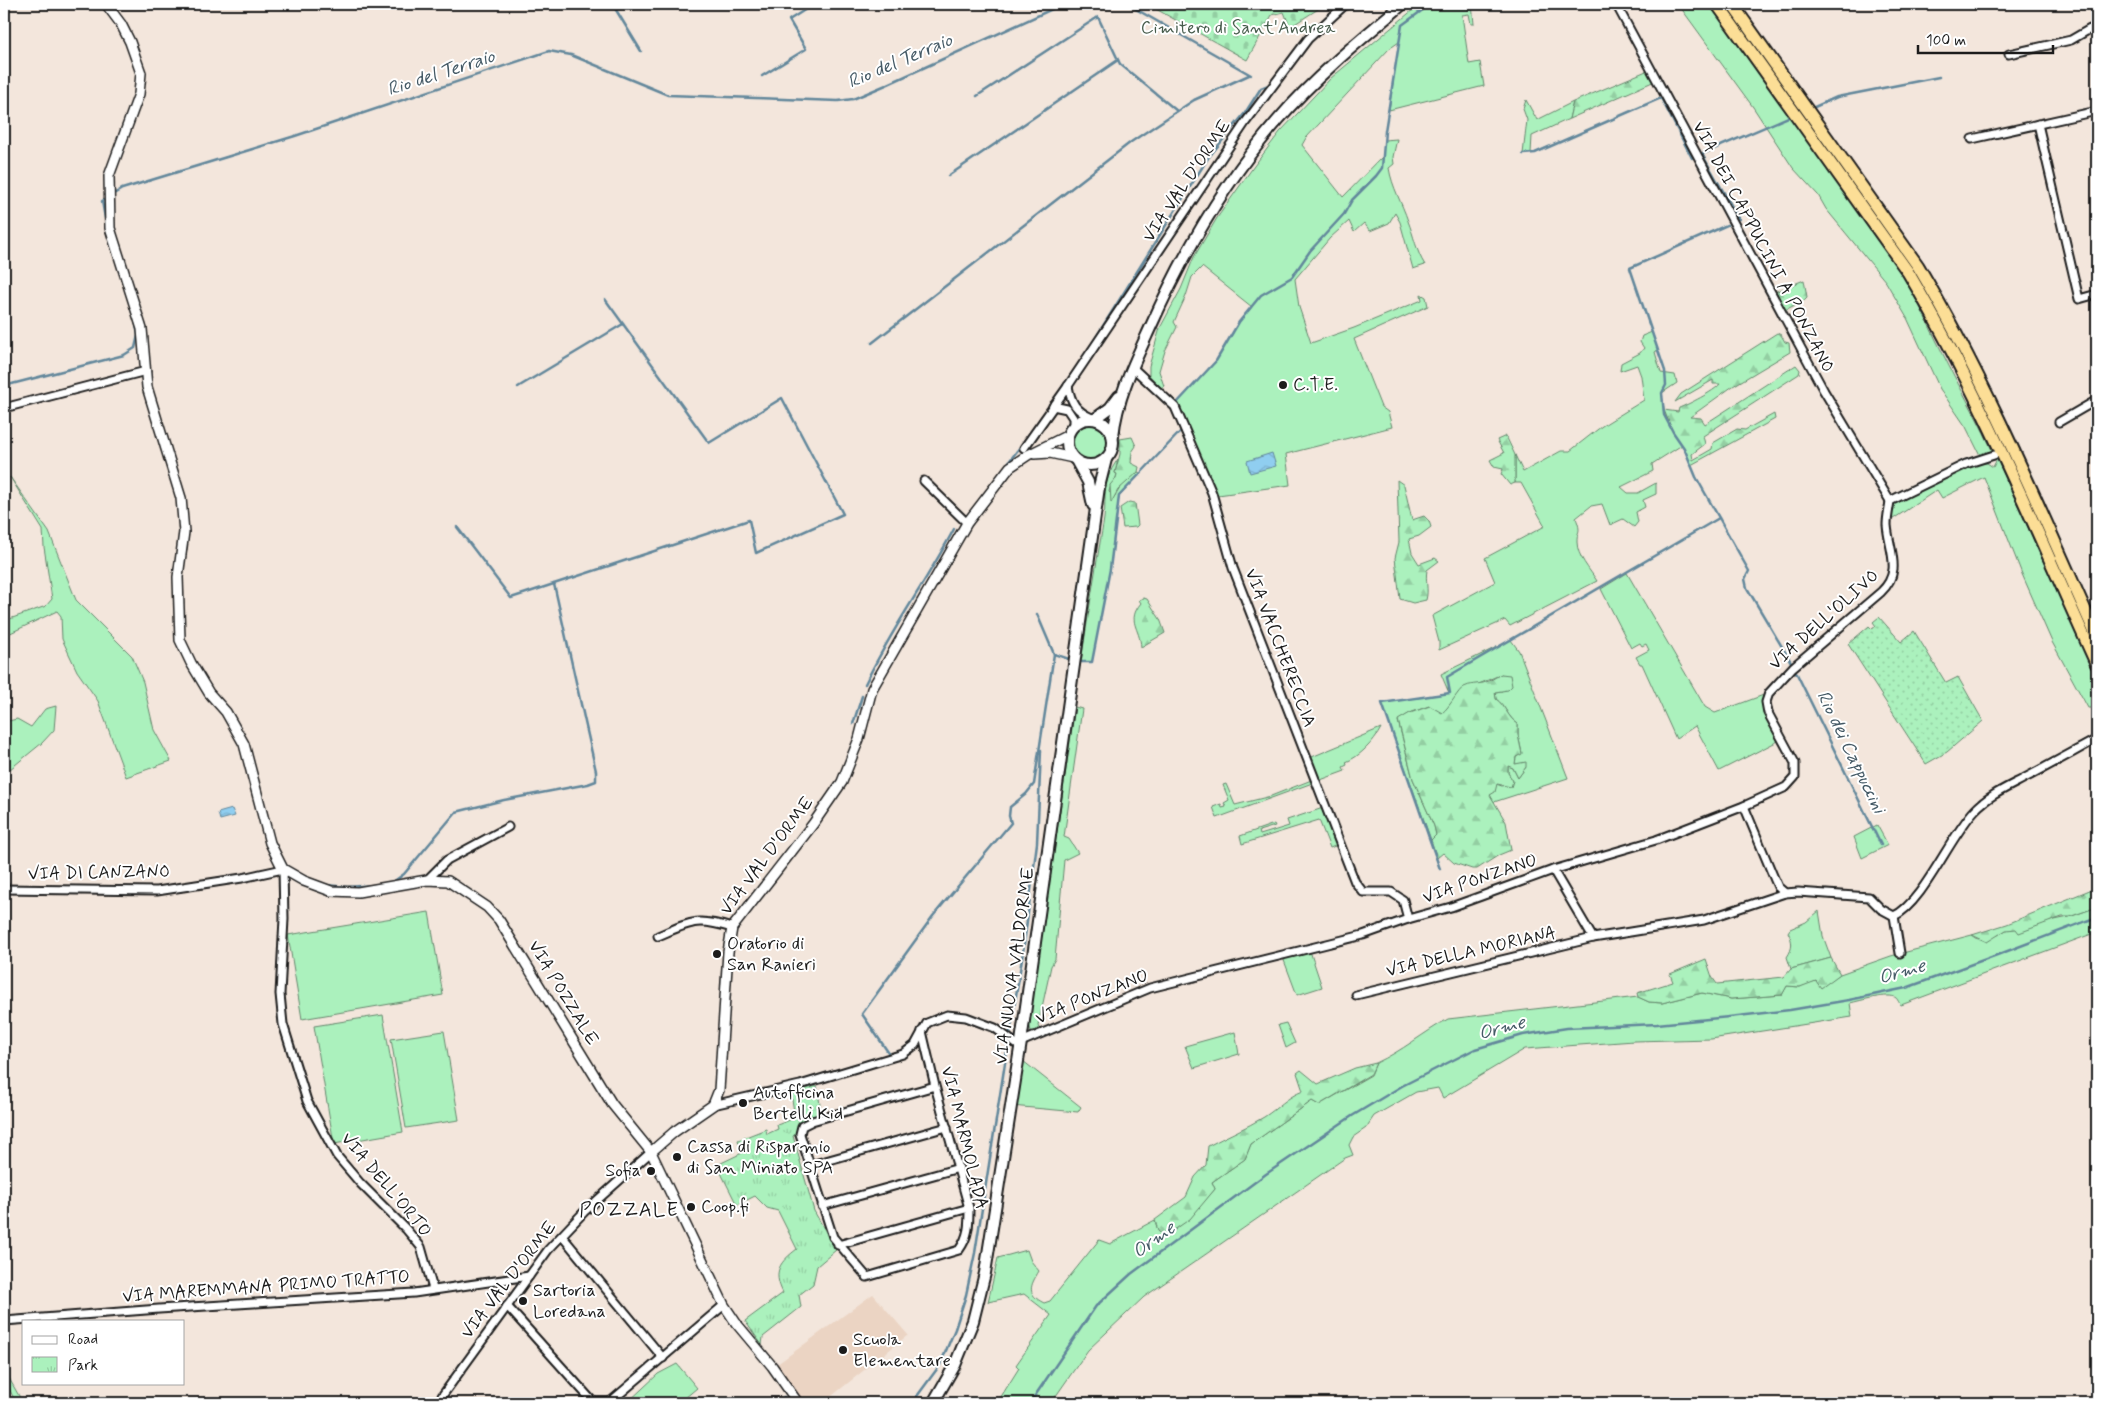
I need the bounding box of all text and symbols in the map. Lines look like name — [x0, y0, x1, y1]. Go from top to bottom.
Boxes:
park label: Cimitero di Sant'Andrea — [1141, 16, 1335, 40]
scale bar — [1918, 22, 2054, 54]
water label: Rio del Terraio — [844, 27, 957, 94]
text: 100 m — [1926, 31, 1966, 51]
water label: Rio del Terraio — [384, 44, 499, 102]
street label: VIA VAL D'ORME — [1137, 115, 1237, 247]
street label: VIA DEI CAPPUCINI A PONZANO — [1686, 117, 1840, 377]
place label: C.T.E. — [1293, 373, 1338, 397]
marker: C.T.E. — [1277, 379, 1289, 391]
street label: VIA DELL'OLIVO — [1764, 564, 1884, 676]
street label: VIA VACCHERECCIA — [1239, 565, 1321, 731]
water label: Rio dei Cappuccini — [1810, 686, 1892, 819]
street label: VIA VAL D'ORME — [714, 792, 820, 920]
street label: VIA PONZANO — [1419, 848, 1541, 910]
street label: VIA DI CANZANO — [28, 860, 170, 886]
street label: VIA NUOVA VALDORME — [989, 865, 1041, 1066]
street label: VIA DELLA MORIANA — [1384, 921, 1558, 983]
place label: Oratorio di San Ranieri — [727, 932, 816, 977]
street label: VIA POZZALE — [522, 936, 604, 1050]
marker: Oratorio di San Ranieri — [711, 948, 723, 960]
water label: Orme — [1876, 953, 1930, 991]
street label: VIA PONZANO — [1032, 963, 1152, 1031]
water label: Orme — [1476, 1009, 1530, 1046]
street label: VIA MARMOLADA — [935, 1064, 993, 1212]
place label: Autofficina Bertelli Kid — [753, 1081, 843, 1126]
marker: Autofficina Bertelli Kid — [737, 1097, 749, 1109]
street label: VIA DELL'ORTO — [335, 1128, 437, 1242]
place label: Cassa di Risparmio di San Miniato SPA — [687, 1135, 833, 1180]
marker: Cassa di Risparmio di San Miniato SPA — [671, 1151, 683, 1163]
place label: Sofia — [605, 1159, 641, 1183]
marker: Sofia — [645, 1165, 657, 1177]
place label: Coop.fi — [701, 1195, 749, 1219]
district label: POZZALE — [579, 1197, 679, 1224]
marker: Coop.fi — [685, 1201, 697, 1213]
water label: Orme — [1127, 1215, 1182, 1264]
street label: VIA VAL D'ORME — [456, 1216, 563, 1344]
street label: VIA MAREMMANA PRIMO TRATTO — [121, 1265, 411, 1309]
place label: Sartoria Loredana — [533, 1279, 606, 1324]
marker: Sartoria Loredana — [517, 1295, 529, 1307]
legend — [22, 1320, 185, 1384]
place label: Scuola Elementare — [853, 1328, 951, 1373]
text: Road — [68, 1330, 98, 1350]
marker: Scuola Elementare — [837, 1344, 849, 1356]
text: Park — [68, 1356, 98, 1376]

